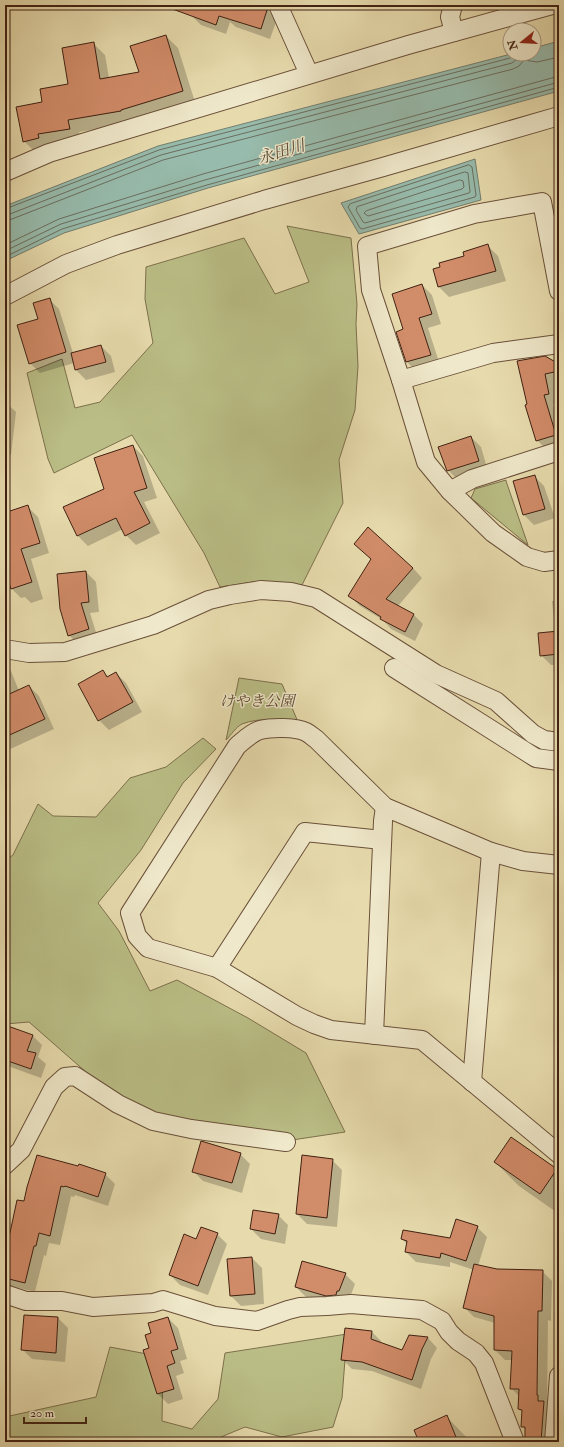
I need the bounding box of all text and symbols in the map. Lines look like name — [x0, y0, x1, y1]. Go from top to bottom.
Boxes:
north arrow — [502, 22, 542, 62]
text: N — [505, 37, 521, 53]
water label: 永田川 — [255, 135, 309, 169]
park label: けやき公園 — [219, 692, 297, 711]
scale bar — [24, 1399, 86, 1425]
text: 20 m — [30, 1406, 55, 1421]

